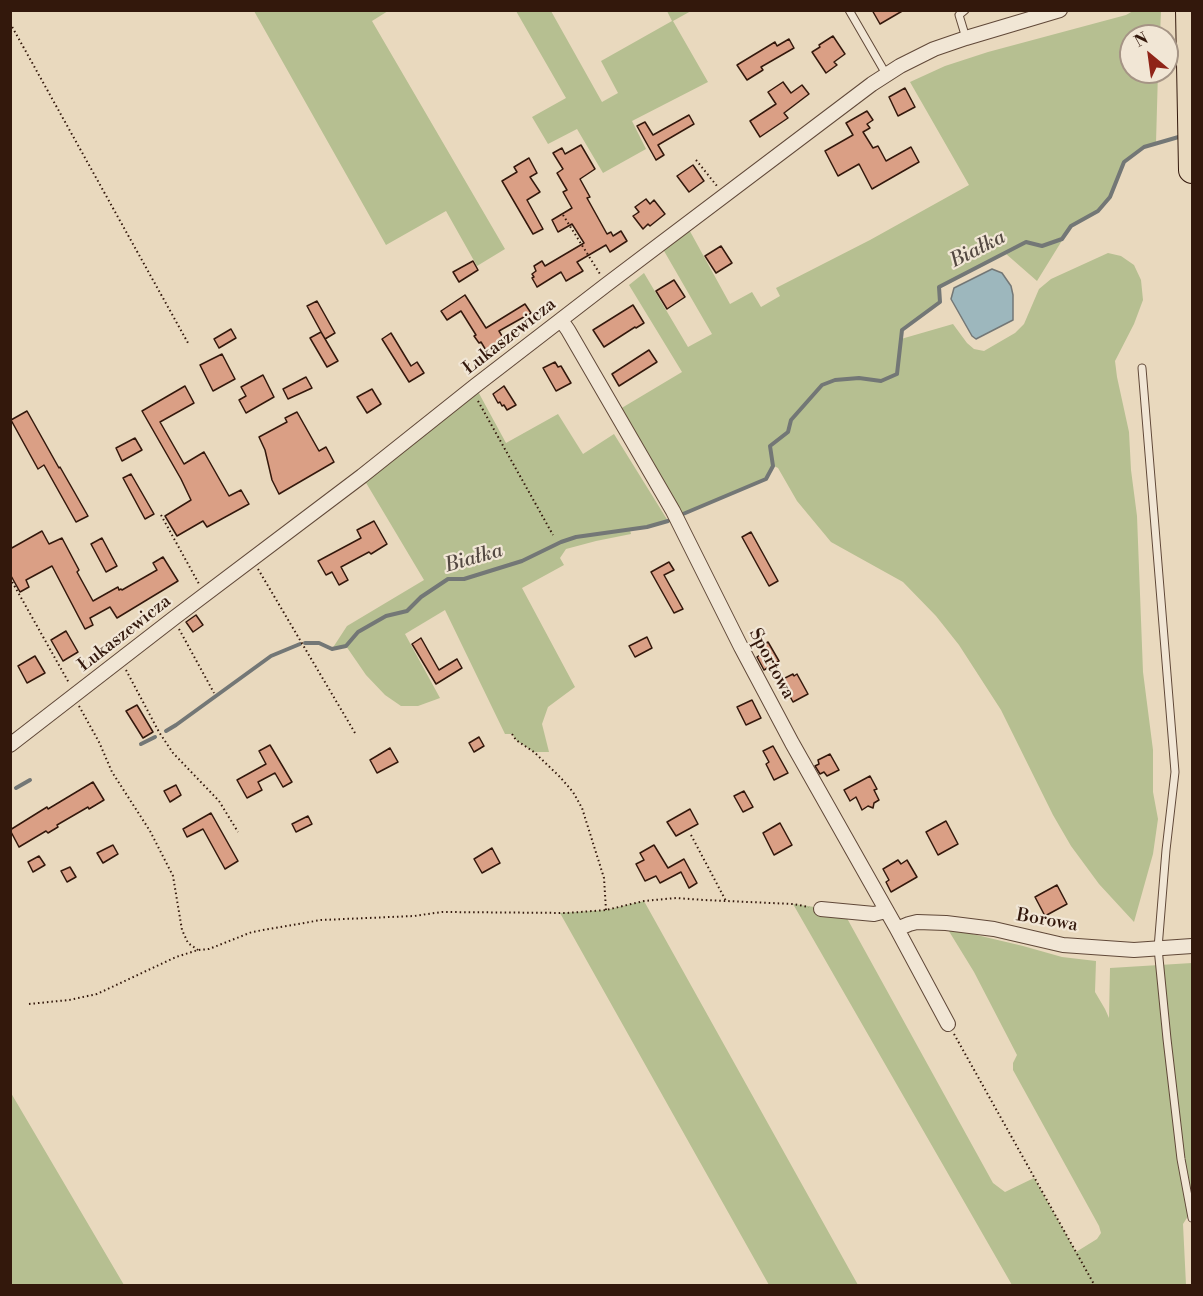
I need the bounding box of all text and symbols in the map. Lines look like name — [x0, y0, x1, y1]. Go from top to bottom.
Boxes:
north arrow — [1119, 24, 1179, 84]
text: N — [1131, 28, 1152, 52]
water label: Białka — [946, 226, 1010, 274]
street label: Łukaszewicza — [459, 294, 561, 380]
water label: Białka — [442, 539, 506, 579]
street label: Łukaszewicza — [74, 591, 176, 677]
street label: Sportowa — [743, 625, 799, 703]
street label: Borowa — [1015, 905, 1079, 937]

